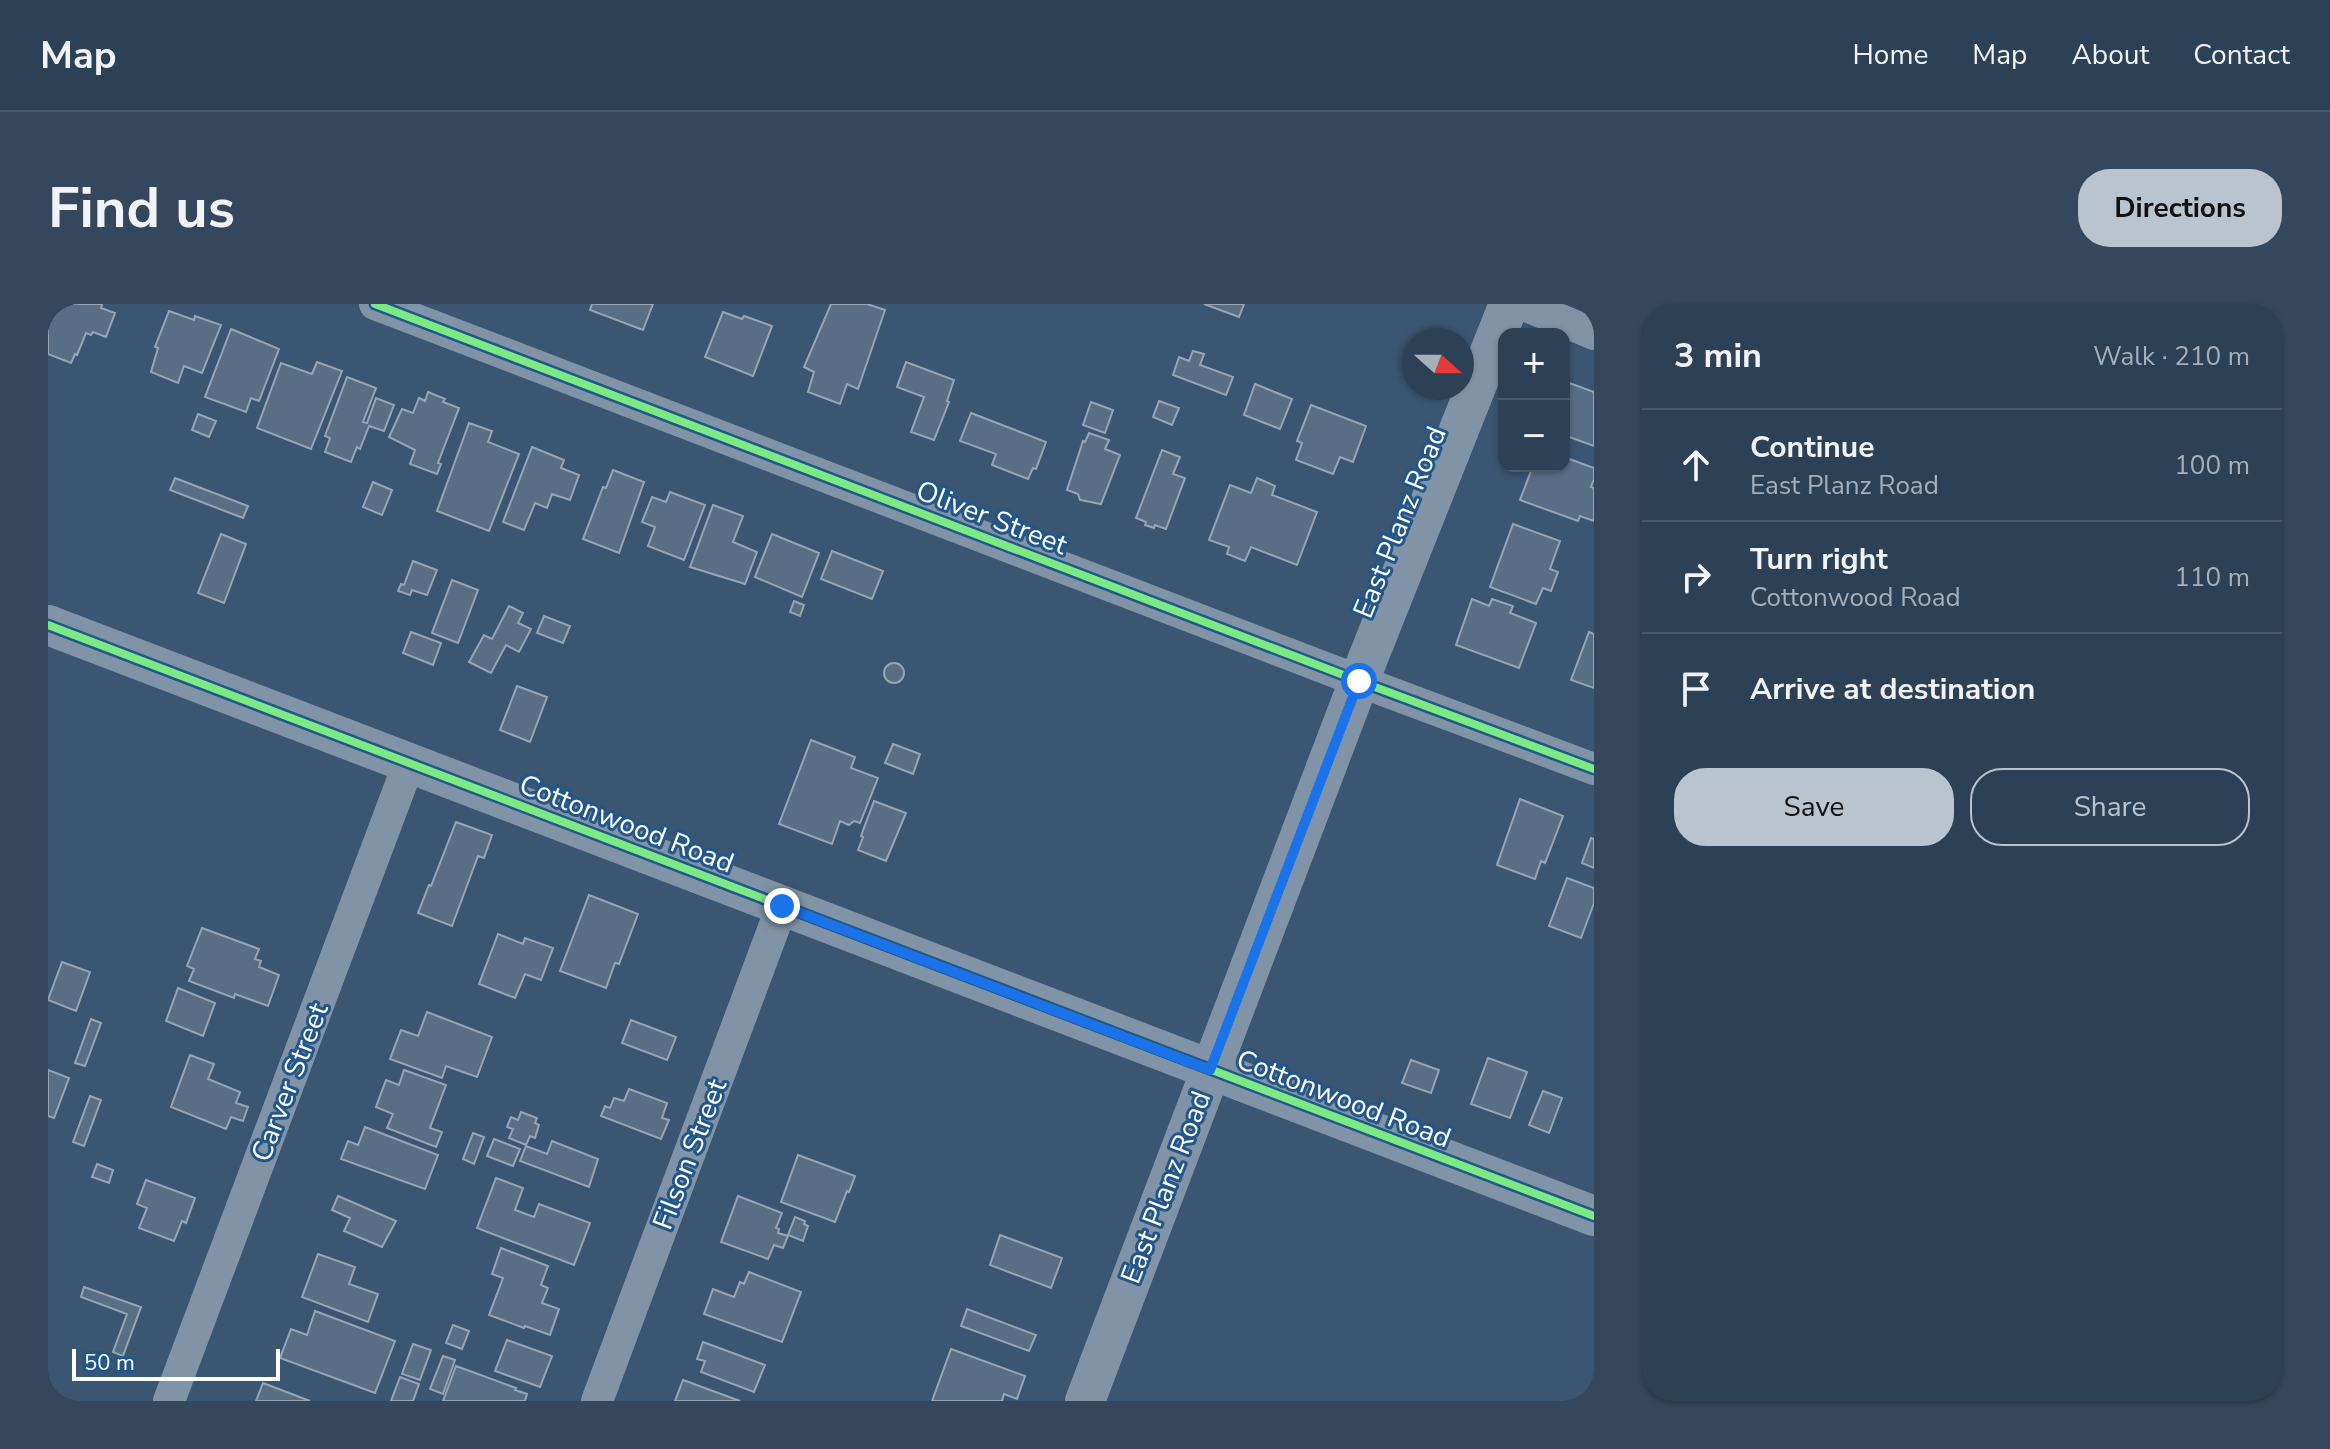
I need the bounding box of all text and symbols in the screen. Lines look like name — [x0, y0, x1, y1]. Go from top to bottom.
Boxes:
text: Map — [40, 30, 117, 81]
text: Home — [1853, 36, 1928, 74]
text: Map — [1972, 36, 2027, 74]
text: About — [2071, 36, 2149, 74]
text: Contact — [2193, 36, 2290, 74]
button: Directions — [2078, 169, 2282, 247]
text: Find us — [48, 170, 235, 247]
north arrow — [1402, 328, 1474, 400]
map controls — [1498, 328, 1570, 472]
button: + — [1498, 328, 1570, 400]
text: 3 min — [1674, 333, 1762, 379]
text: Walk · 210 m — [2093, 339, 2250, 374]
button: − — [1498, 400, 1570, 472]
street label: East Planz Road — [1344, 421, 1456, 624]
text: Continue — [1750, 427, 1875, 468]
icon: ahead — [1674, 443, 1718, 487]
text: 100 m — [2174, 448, 2250, 483]
text: East Planz Road — [1750, 468, 1939, 503]
street label: Oliver Street — [911, 472, 1073, 564]
text: Turn right — [1750, 539, 1888, 580]
icon: right — [1674, 555, 1718, 599]
text: 110 m — [2174, 560, 2250, 595]
text: Cottonwood Road — [1750, 580, 1961, 615]
route start — [1341, 663, 1377, 699]
icon: arrive — [1674, 667, 1718, 711]
text: Arrive at destination — [1750, 669, 2035, 710]
street label: Cottonwood Road — [514, 766, 739, 882]
button: Save — [1674, 768, 1954, 846]
button: Share — [1970, 768, 2250, 846]
route end — [764, 888, 800, 924]
street label: Carver Street — [242, 998, 338, 1167]
street label: Cottonwood Road — [1231, 1041, 1456, 1157]
street label: Filson Street — [644, 1073, 736, 1235]
street label: East Planz Road — [1112, 1086, 1220, 1289]
scale bar — [72, 1345, 280, 1381]
text: 50 m — [84, 1348, 135, 1378]

